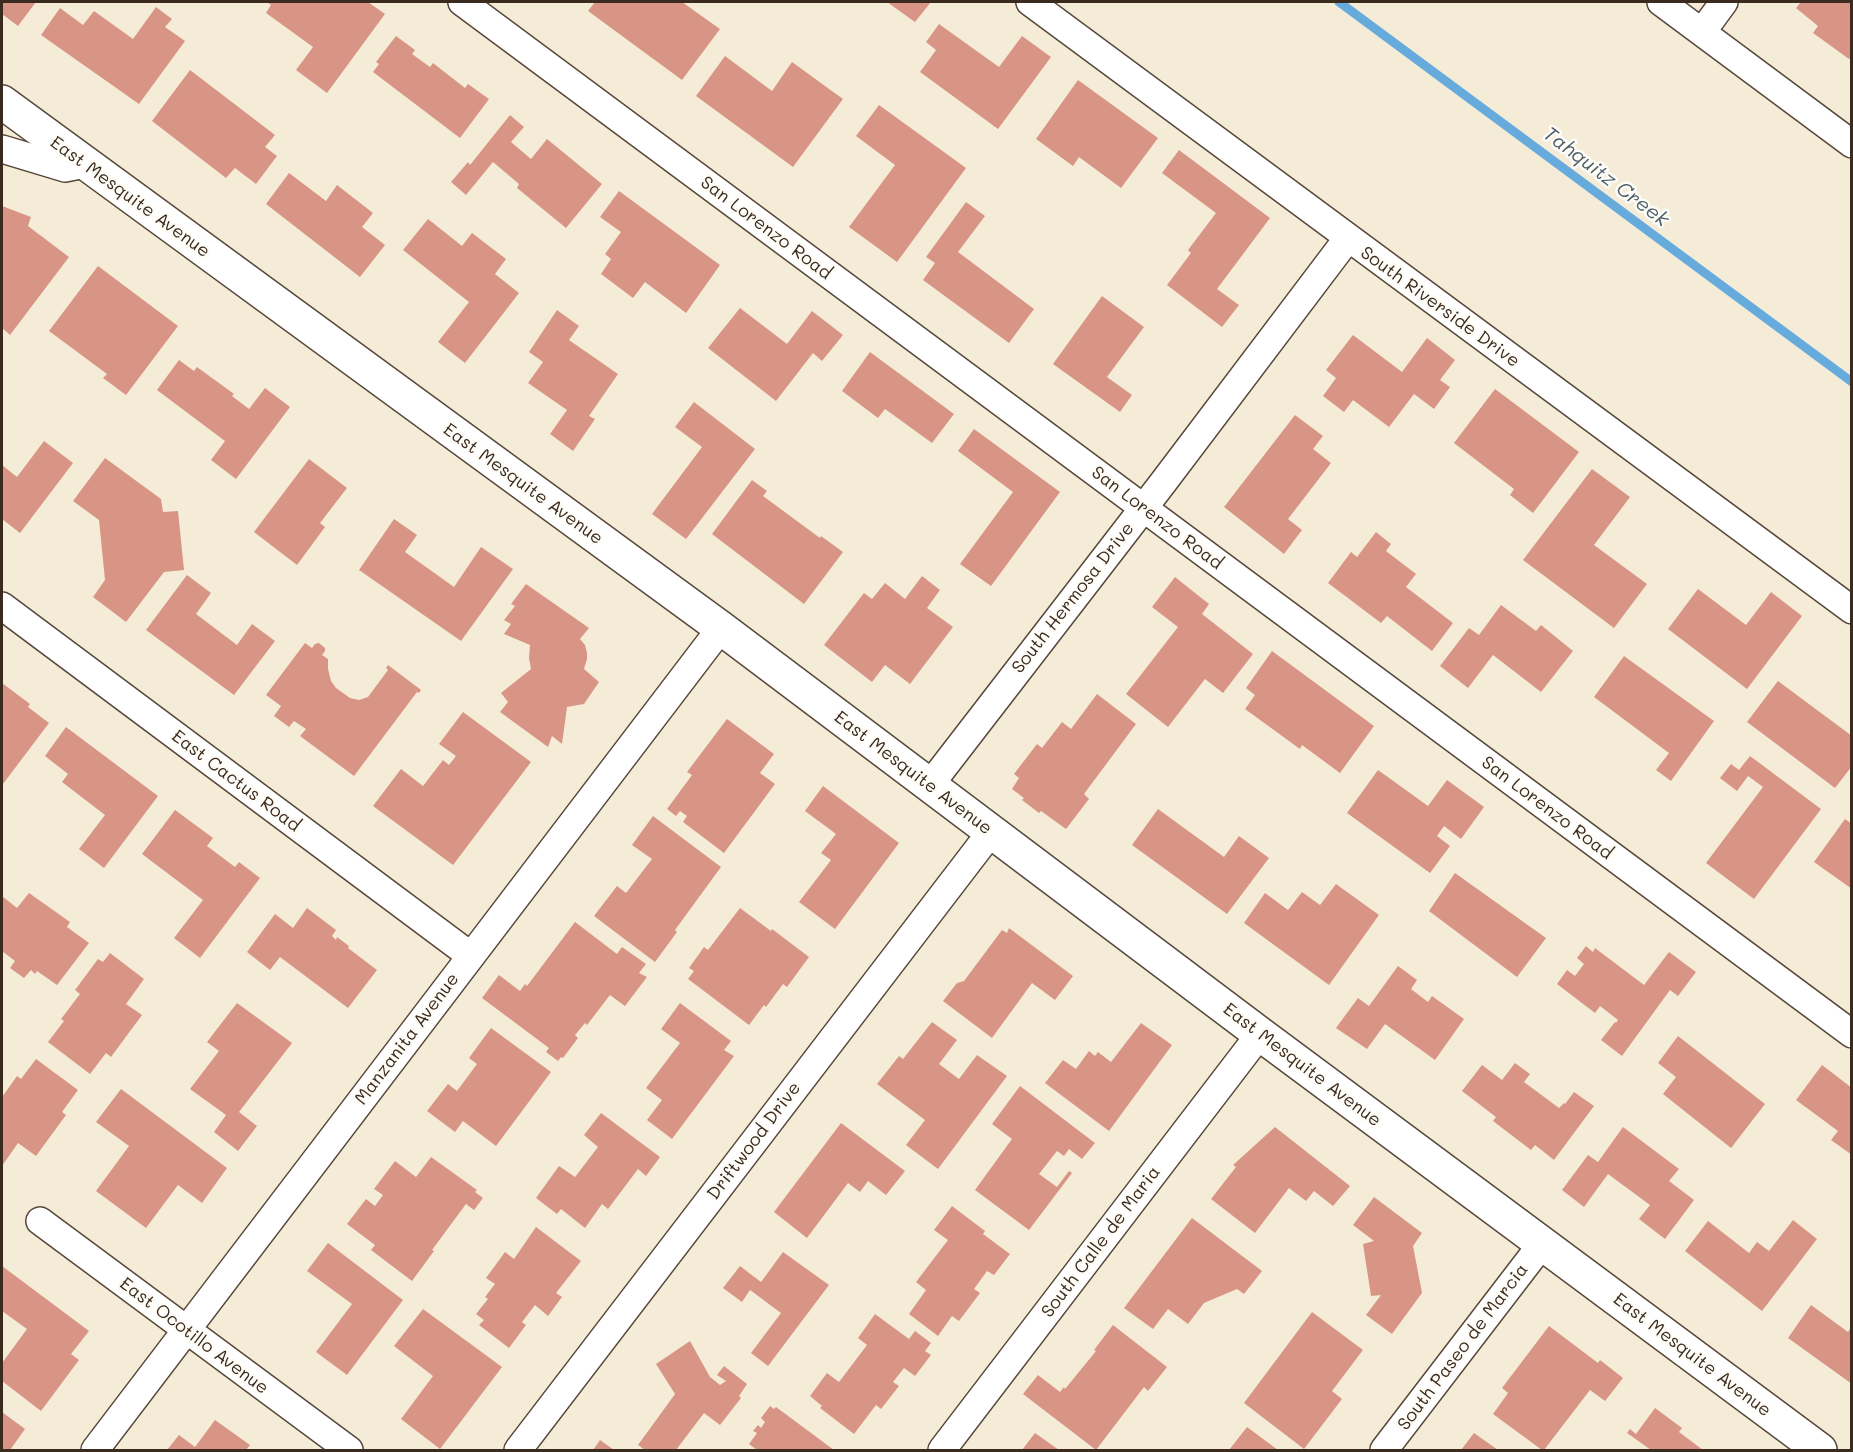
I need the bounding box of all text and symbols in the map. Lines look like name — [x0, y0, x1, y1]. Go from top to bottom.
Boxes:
water label: Tahquitz Creek — [1539, 122, 1673, 232]
street label: East Mesquite Avenue — [46, 132, 214, 262]
street label: San Lorenzo Road — [696, 172, 836, 284]
street label: South Riverside Drive — [1356, 242, 1524, 372]
street label: East Mesquite Avenue — [439, 419, 607, 549]
street label: San Lorenzo Road — [1087, 462, 1227, 574]
street label: South Hermosa Drive — [1007, 518, 1139, 678]
street label: East Mesquite Avenue — [830, 707, 996, 839]
street label: East Cactus Road — [167, 726, 305, 836]
street label: San Lorenzo Road — [1477, 752, 1617, 864]
street label: Manzanita Avenue — [350, 969, 464, 1109]
street label: East Mesquite Avenue — [1219, 999, 1385, 1131]
street label: Driftwood Drive — [703, 1078, 805, 1204]
street label: South Calle de Maria — [1037, 1162, 1165, 1322]
street label: South Paseo de Marcia — [1393, 1259, 1533, 1435]
street label: East Ocotillo Avenue — [115, 1273, 273, 1399]
street label: East Mesquite Avenue — [1609, 1289, 1775, 1421]

